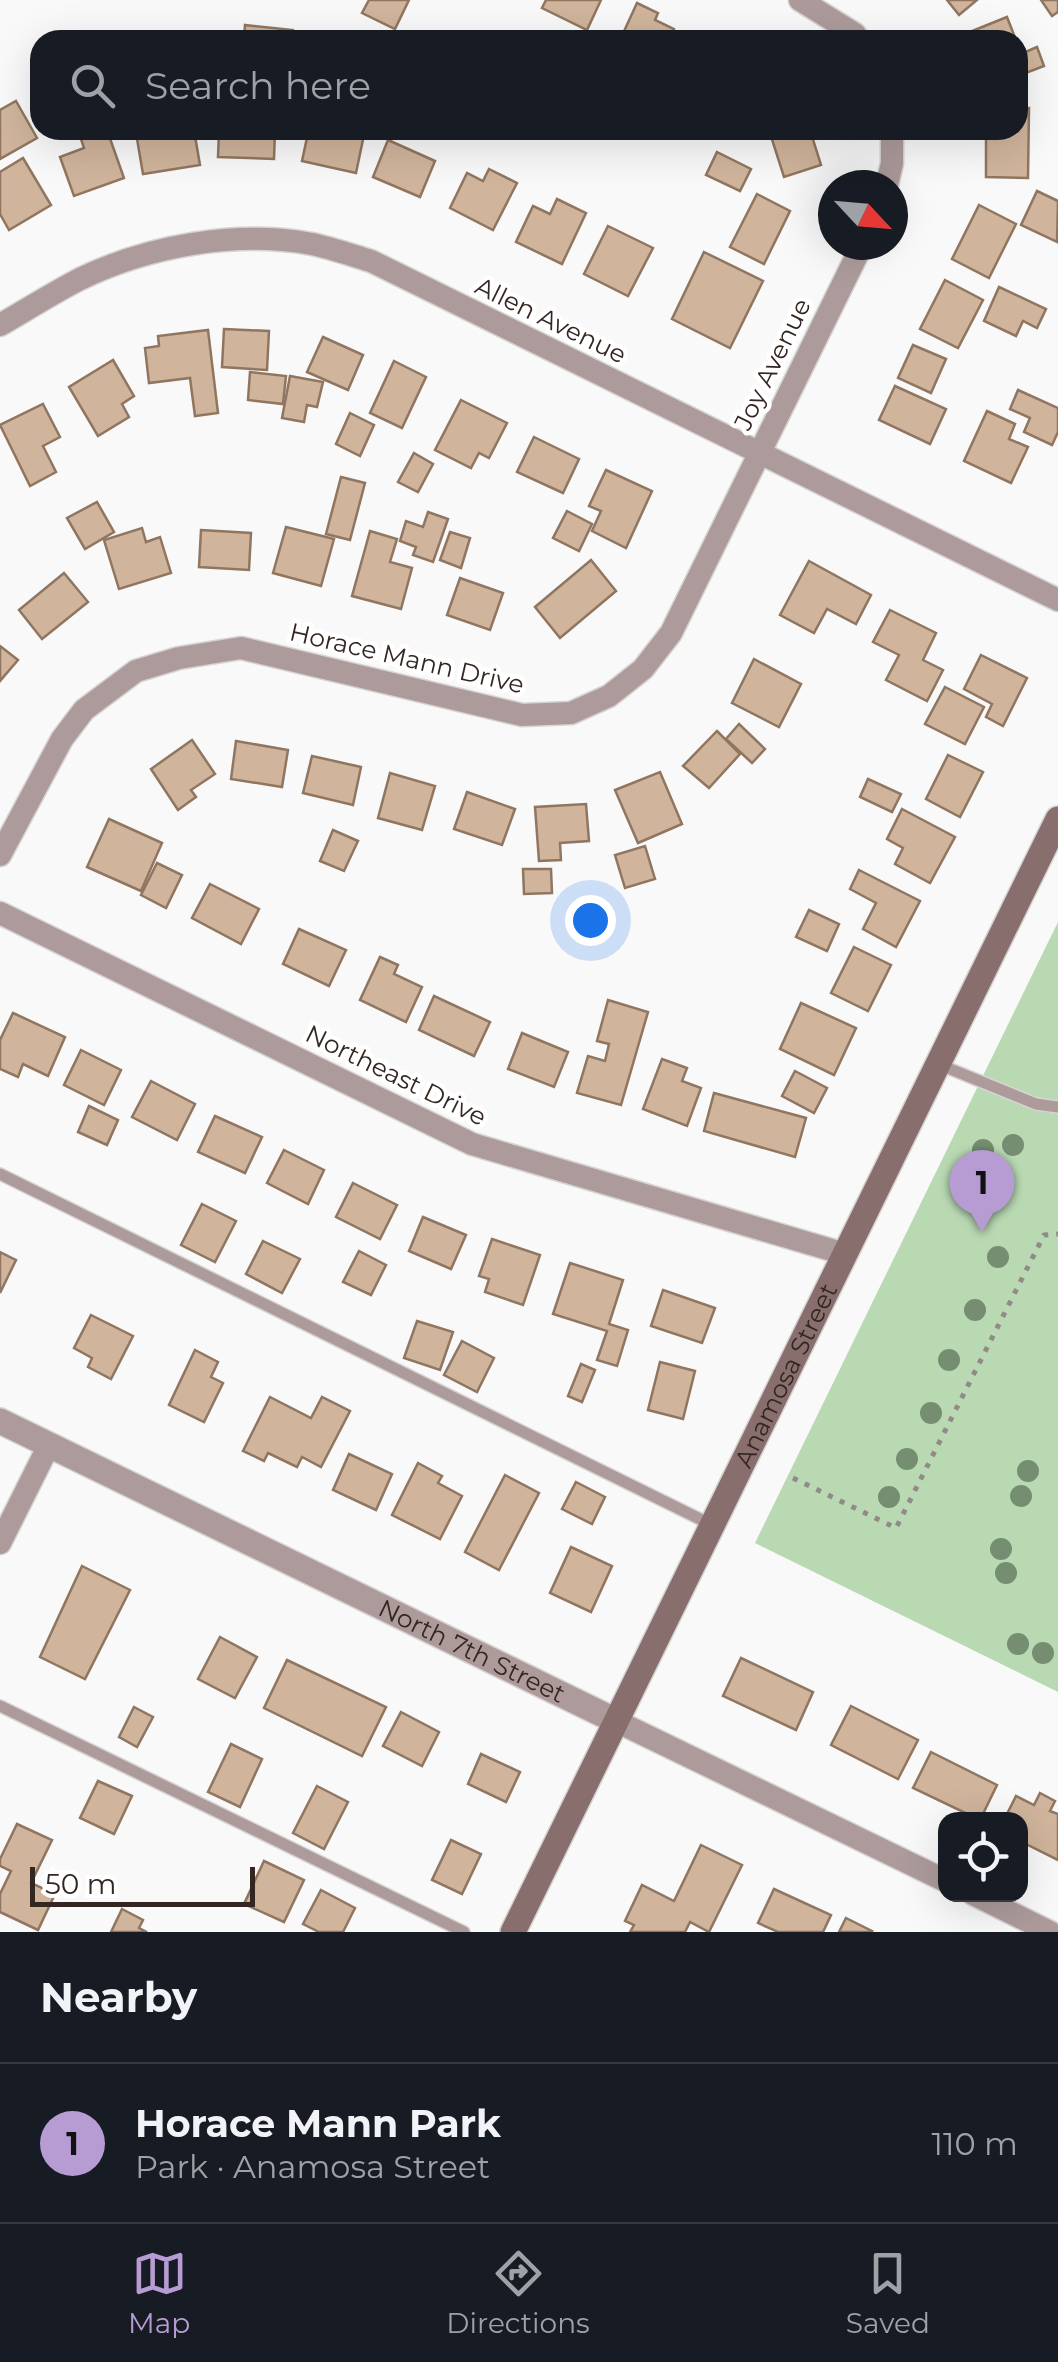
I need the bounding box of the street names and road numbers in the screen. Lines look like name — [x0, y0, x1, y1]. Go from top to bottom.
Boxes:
street label: Allen Avenue — [471, 271, 631, 369]
street label: Joy Avenue — [727, 293, 817, 435]
street label: Horace Mann Drive — [287, 616, 527, 700]
street label: Northeast Drive — [301, 1018, 491, 1132]
street label: Anamosa Street — [728, 1278, 843, 1472]
street label: North 7th Street — [374, 1593, 570, 1709]

